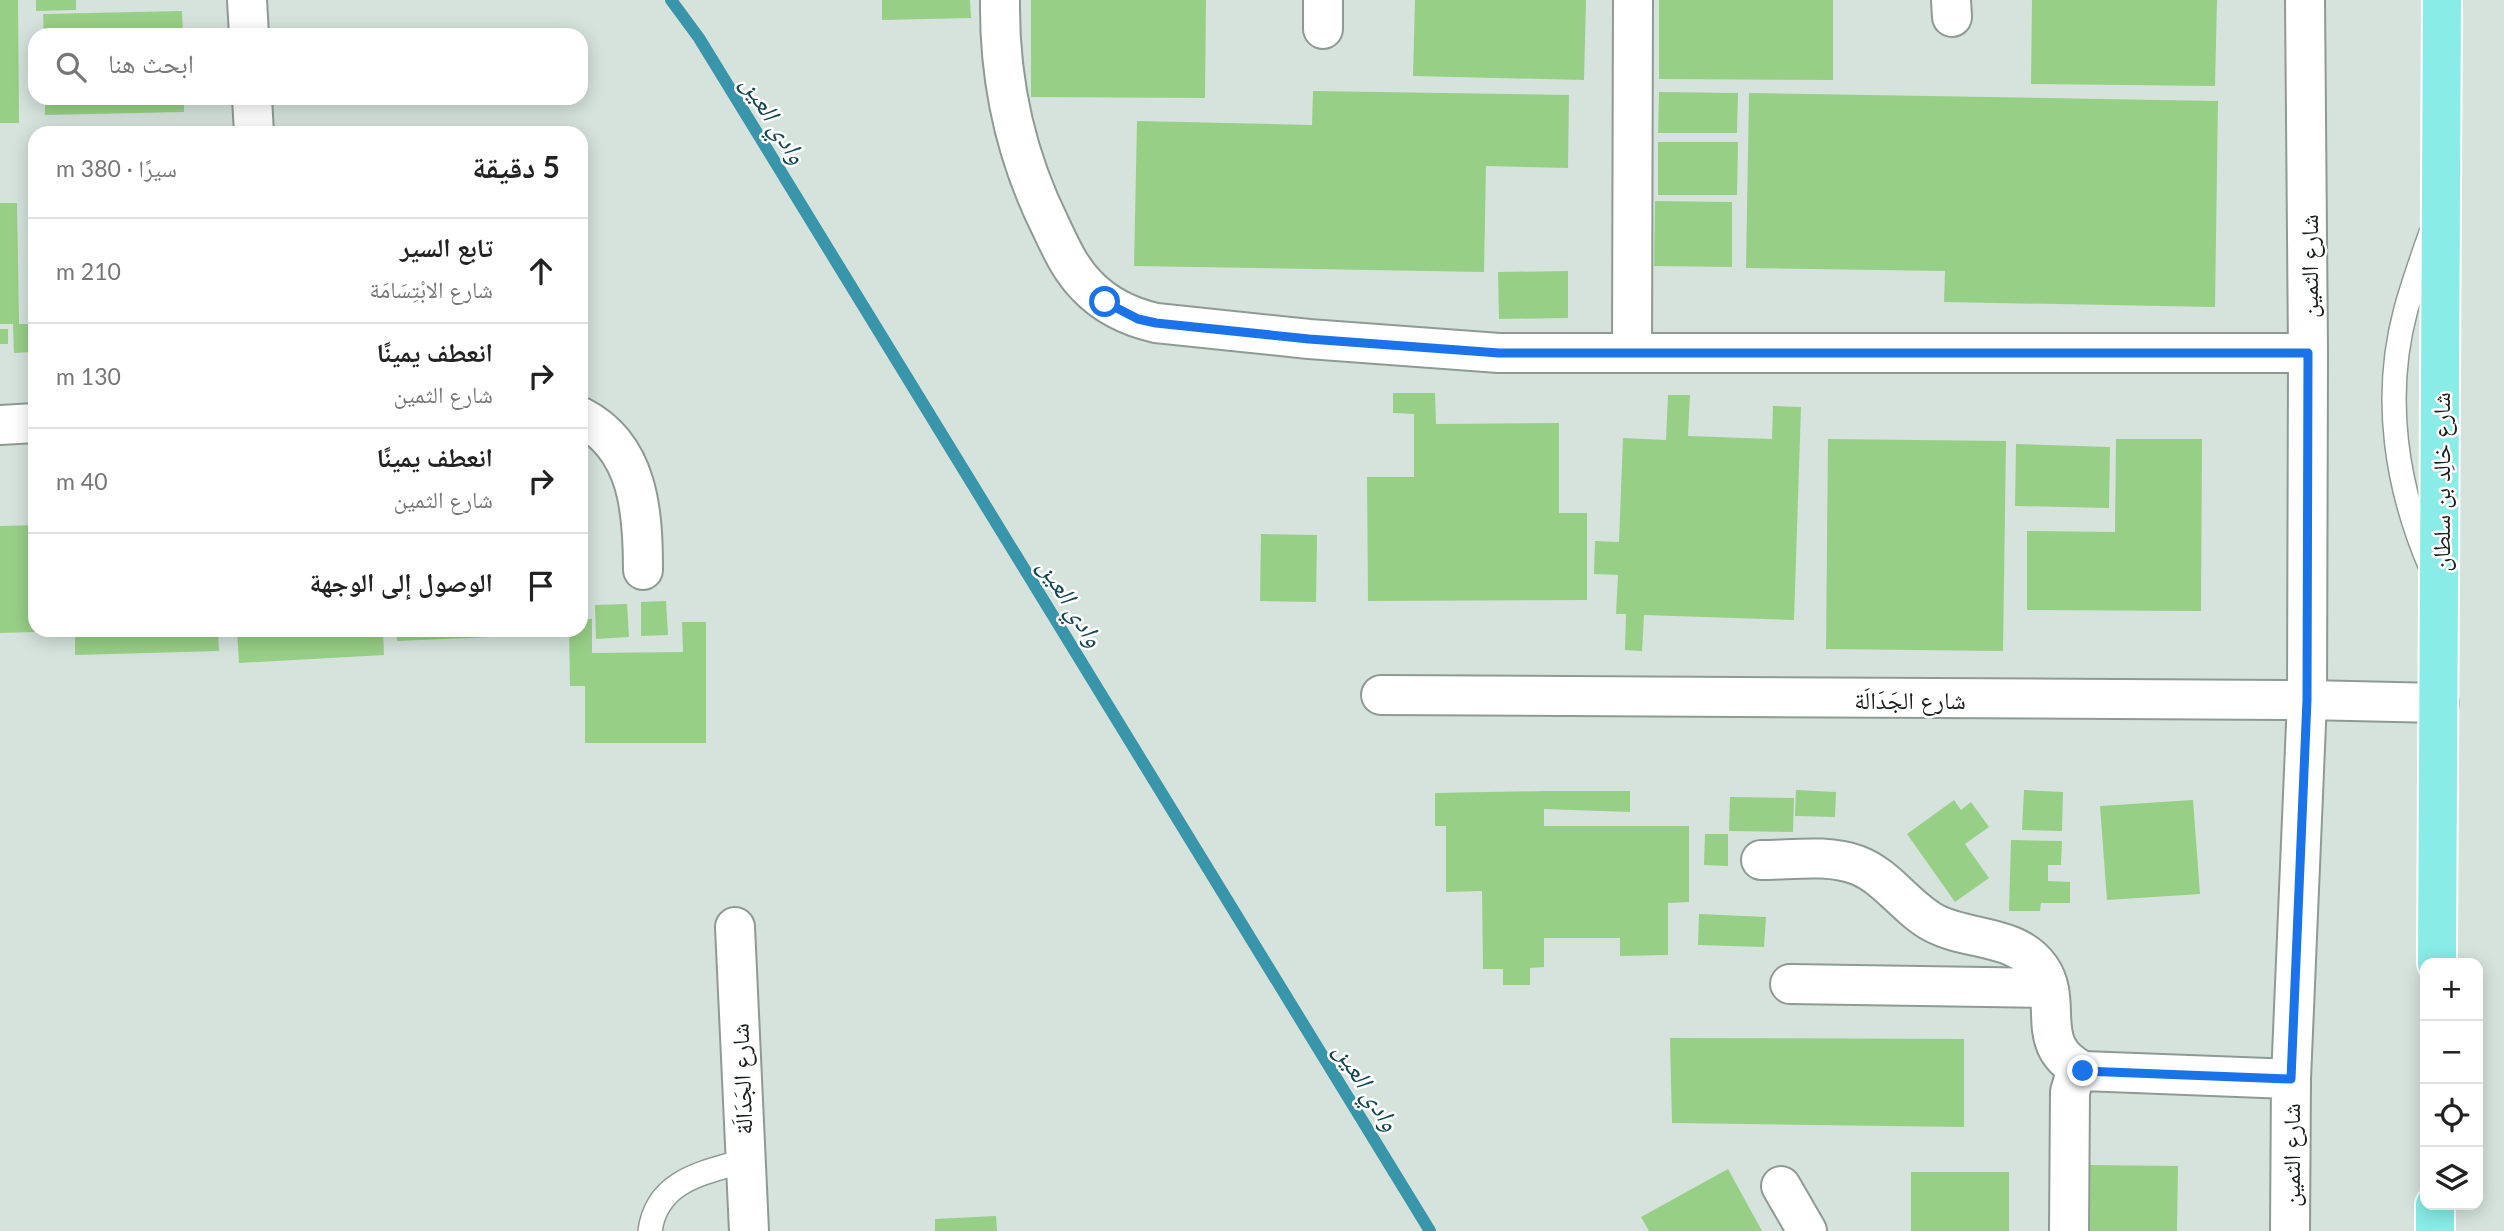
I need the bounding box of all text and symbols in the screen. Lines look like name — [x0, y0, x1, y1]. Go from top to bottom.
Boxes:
search box — [28, 28, 588, 105]
text: ابحث هنا — [108, 47, 194, 79]
icon: search — [52, 48, 90, 86]
water label: وادي العين — [731, 69, 815, 172]
text: 5 دقيقة — [472, 148, 560, 184]
text: سيرًا · 380 m — [56, 154, 177, 182]
street label: شارع الثمين — [2294, 214, 2325, 318]
text: تابع السير — [400, 231, 493, 263]
icon: ahead — [522, 252, 560, 290]
text: 210 m — [56, 257, 121, 285]
text: شارع الابْتِسَامَة — [369, 275, 493, 303]
route start — [1089, 286, 1120, 317]
text: انعطف يمينًا — [376, 336, 493, 368]
icon: right — [522, 357, 560, 395]
text: 130 m — [56, 362, 121, 390]
text: شارع الثمين — [394, 380, 493, 408]
street label: شارع خالِد بن سلطان — [2426, 392, 2457, 572]
text: انعطف يمينًا — [376, 441, 493, 473]
icon: right — [522, 462, 560, 500]
text: 40 m — [56, 467, 108, 495]
text: شارع الثمين — [394, 485, 493, 513]
water label: وادي العين — [1028, 552, 1112, 655]
text: الوصول إلى الوجهة — [309, 566, 493, 598]
icon: arrive — [522, 567, 560, 605]
street label: شارع الجَدَالَة — [1854, 685, 1966, 716]
map controls — [2420, 958, 2483, 1210]
button: + — [2420, 958, 2483, 1021]
button: − — [2420, 1021, 2483, 1084]
street label: شارع الجَدَالَة — [725, 1023, 759, 1135]
water label: وادي العين — [1324, 1036, 1408, 1139]
route end — [2067, 1055, 2098, 1086]
button: locate — [2420, 1084, 2483, 1147]
street label: شارع الثمين — [2276, 1103, 2307, 1207]
button: layers — [2420, 1147, 2483, 1210]

